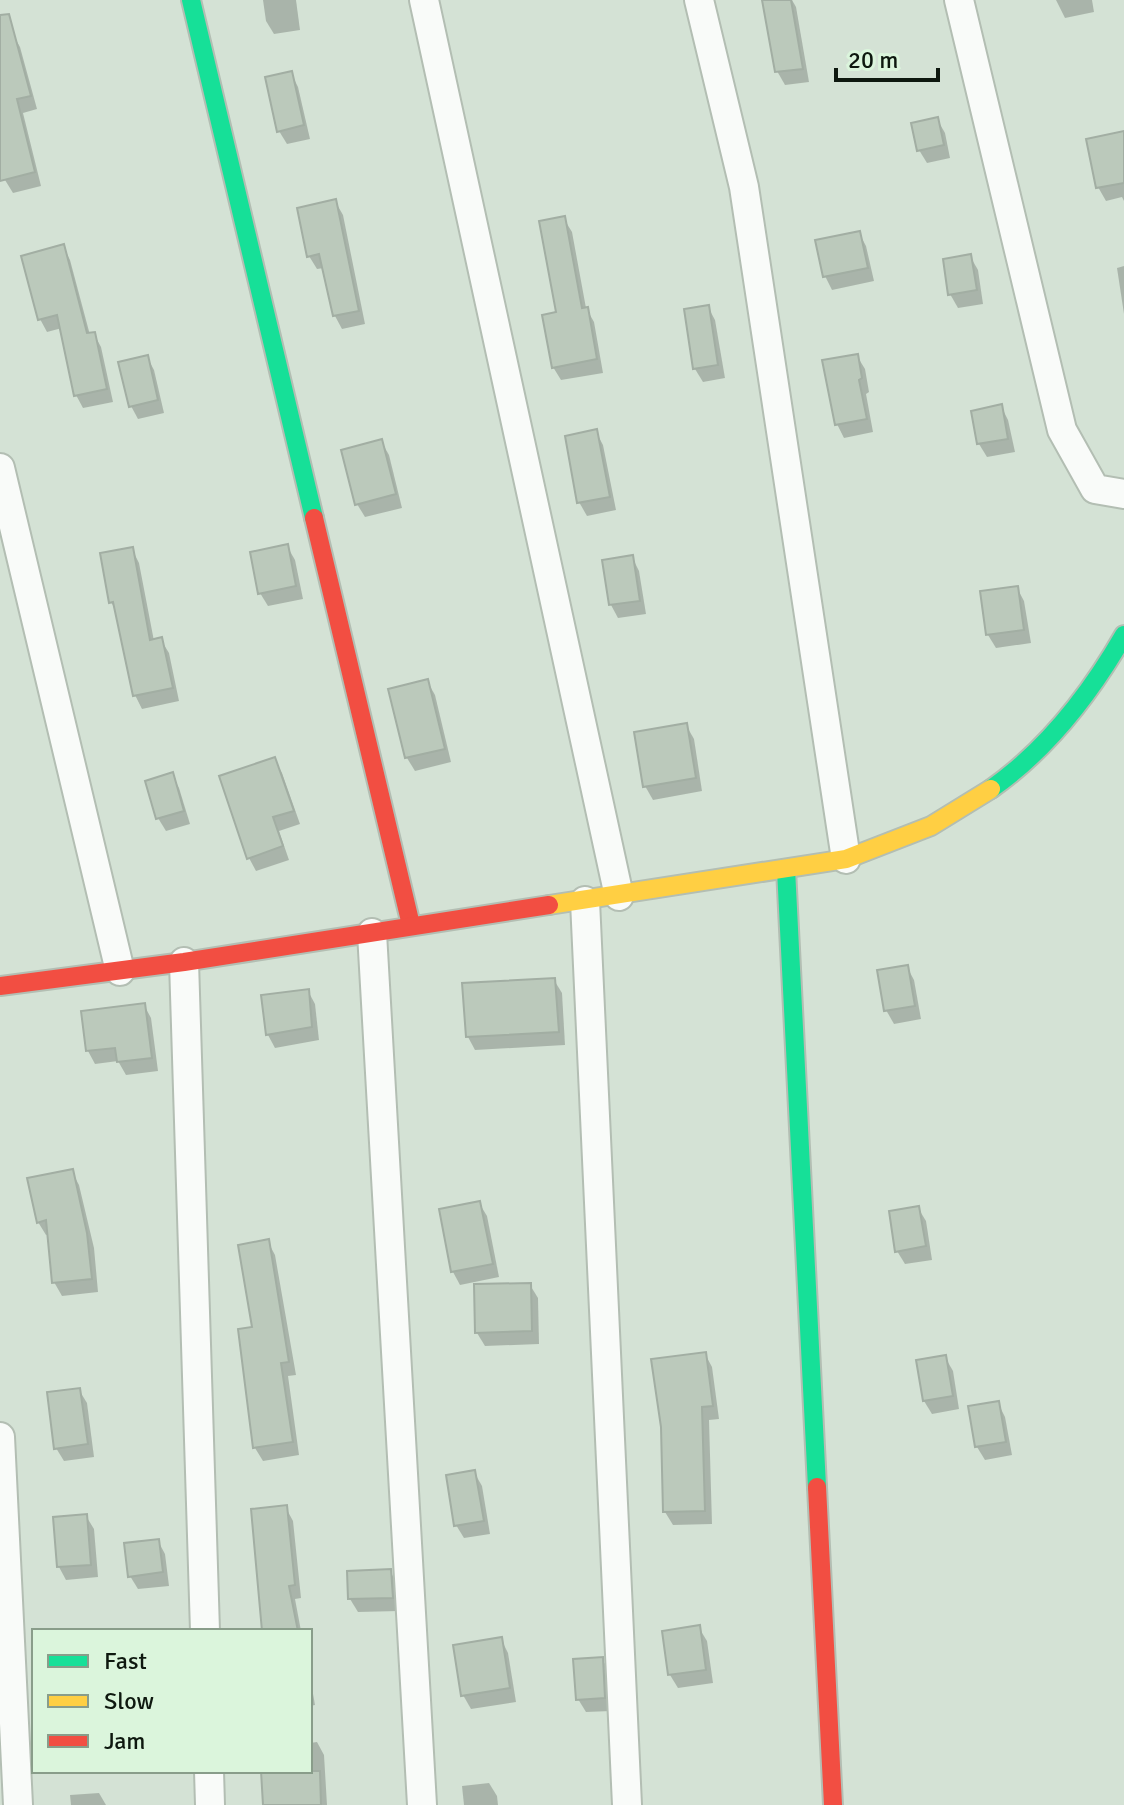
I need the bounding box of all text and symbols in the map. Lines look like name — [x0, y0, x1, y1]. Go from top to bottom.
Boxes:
scale bar — [836, 32, 938, 82]
text: 20 m — [848, 45, 898, 75]
legend — [32, 1629, 312, 1773]
text: Fast — [104, 1646, 147, 1676]
text: Slow — [104, 1686, 154, 1716]
text: Jam — [104, 1726, 145, 1756]

